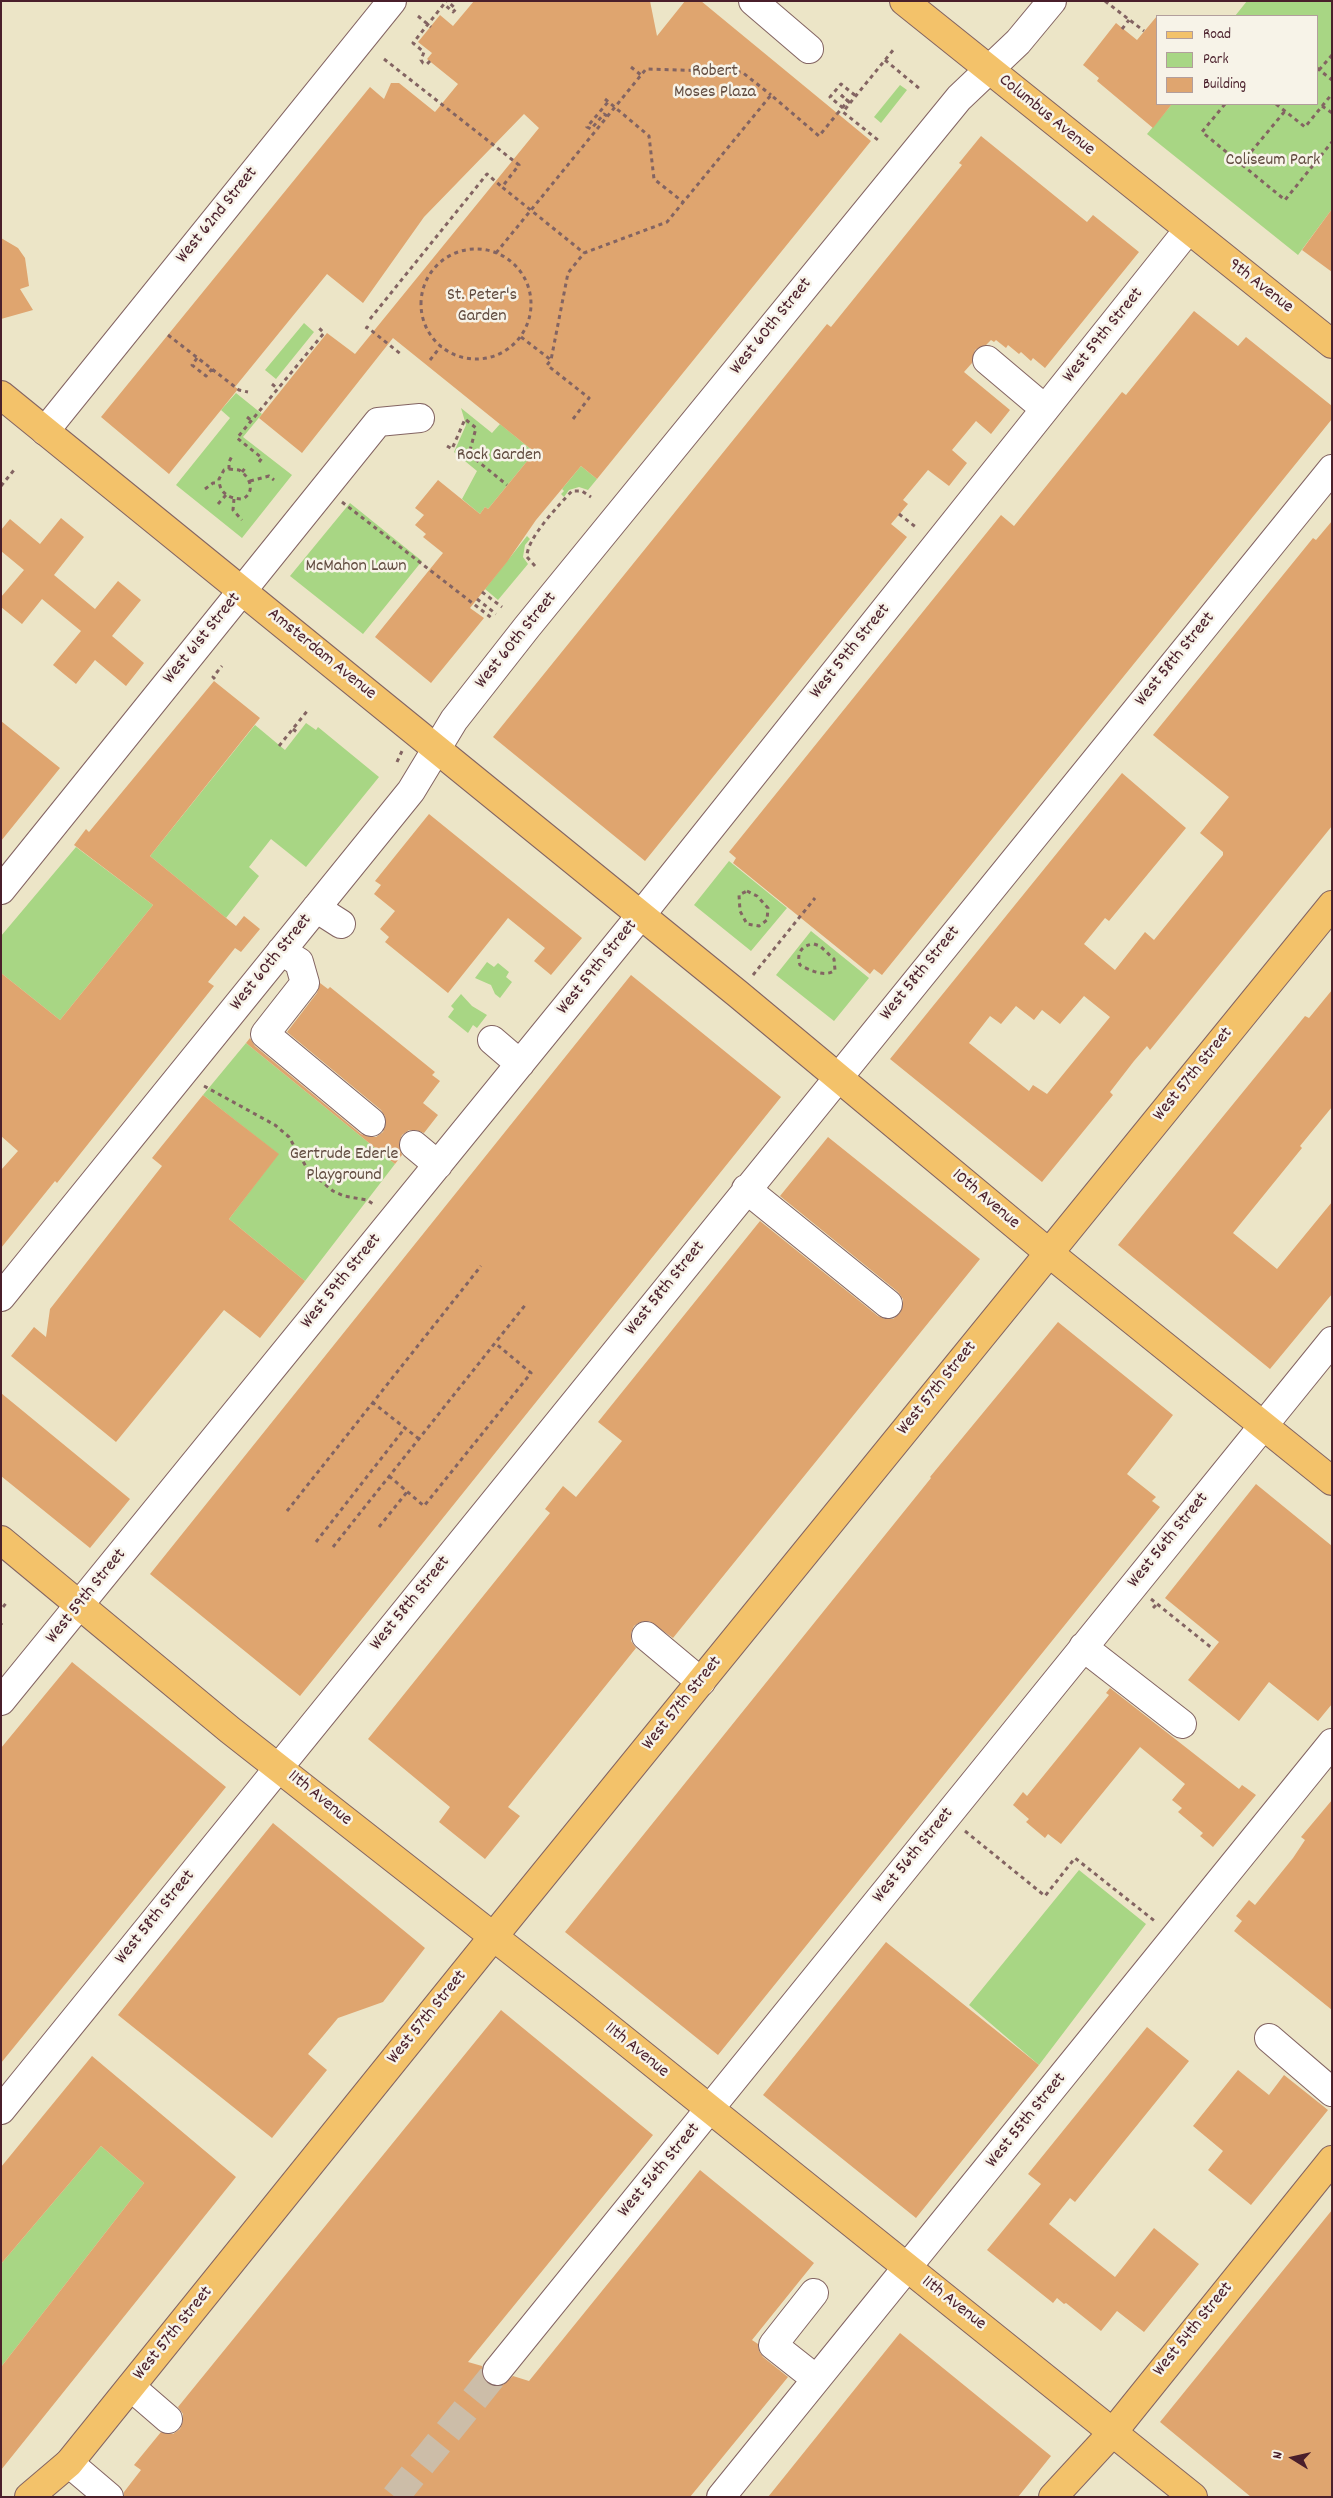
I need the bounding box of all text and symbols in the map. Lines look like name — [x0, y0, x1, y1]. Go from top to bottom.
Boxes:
legend — [1156, 15, 1318, 105]
text: Road — [1203, 24, 1231, 46]
text: Park — [1203, 49, 1229, 71]
park label: Robert Moses Plaza — [674, 62, 756, 104]
street label: Columbus Avenue — [993, 71, 1099, 161]
text: Building — [1203, 74, 1246, 96]
park label: Coliseum Park — [1226, 151, 1320, 173]
street label: West 62nd Street — [173, 163, 263, 269]
street label: 9th Avenue — [1223, 255, 1297, 319]
street label: West 60th Street — [726, 274, 818, 380]
street label: West 59th Street — [1059, 284, 1149, 388]
park label: St. Peter's Garden — [447, 286, 517, 328]
park label: Rock Garden — [457, 446, 541, 468]
park label: McMahon Lawn — [305, 557, 407, 579]
street label: West 60th Street — [471, 588, 563, 694]
street label: West 61st Street — [160, 589, 246, 689]
street label: West 59th Street — [806, 600, 896, 704]
street label: Amsterdam Avenue — [262, 605, 380, 705]
street label: West 58th Street — [1131, 609, 1221, 711]
street label: West 60th Street — [226, 910, 318, 1016]
street label: West 59th Street — [553, 916, 643, 1020]
street label: West 58th Street — [876, 923, 966, 1025]
street label: West 57th Street — [1150, 1024, 1238, 1126]
park label: Gertrude Ederle Playground — [290, 1145, 398, 1188]
street label: 10th Avenue — [947, 1165, 1023, 1235]
street label: West 59th Street — [297, 1230, 387, 1334]
street label: West 58th Street — [621, 1238, 711, 1340]
street label: West 57th Street — [894, 1338, 982, 1440]
street label: West 56th Street — [1124, 1489, 1214, 1593]
street label: West 59th Street — [42, 1545, 132, 1649]
street label: West 58th Street — [366, 1553, 456, 1655]
street label: West 57th Street — [639, 1653, 727, 1755]
street label: 11th Avenue — [283, 1767, 355, 1831]
street label: West 56th Street — [869, 1804, 959, 1908]
street label: West 58th Street — [111, 1867, 201, 1969]
street label: West 57th Street — [384, 1967, 472, 2069]
street label: 11th Avenue — [600, 2019, 672, 2083]
street label: West 55th Street — [982, 2069, 1072, 2173]
street label: West 56th Street — [614, 2119, 706, 2223]
street label: 11th Avenue — [916, 2272, 990, 2336]
street label: West 54th Street — [1149, 2278, 1239, 2382]
street label: West 57th Street — [130, 2283, 218, 2385]
north arrow — [1268, 2433, 1318, 2483]
text: N — [1268, 2450, 1289, 2461]

